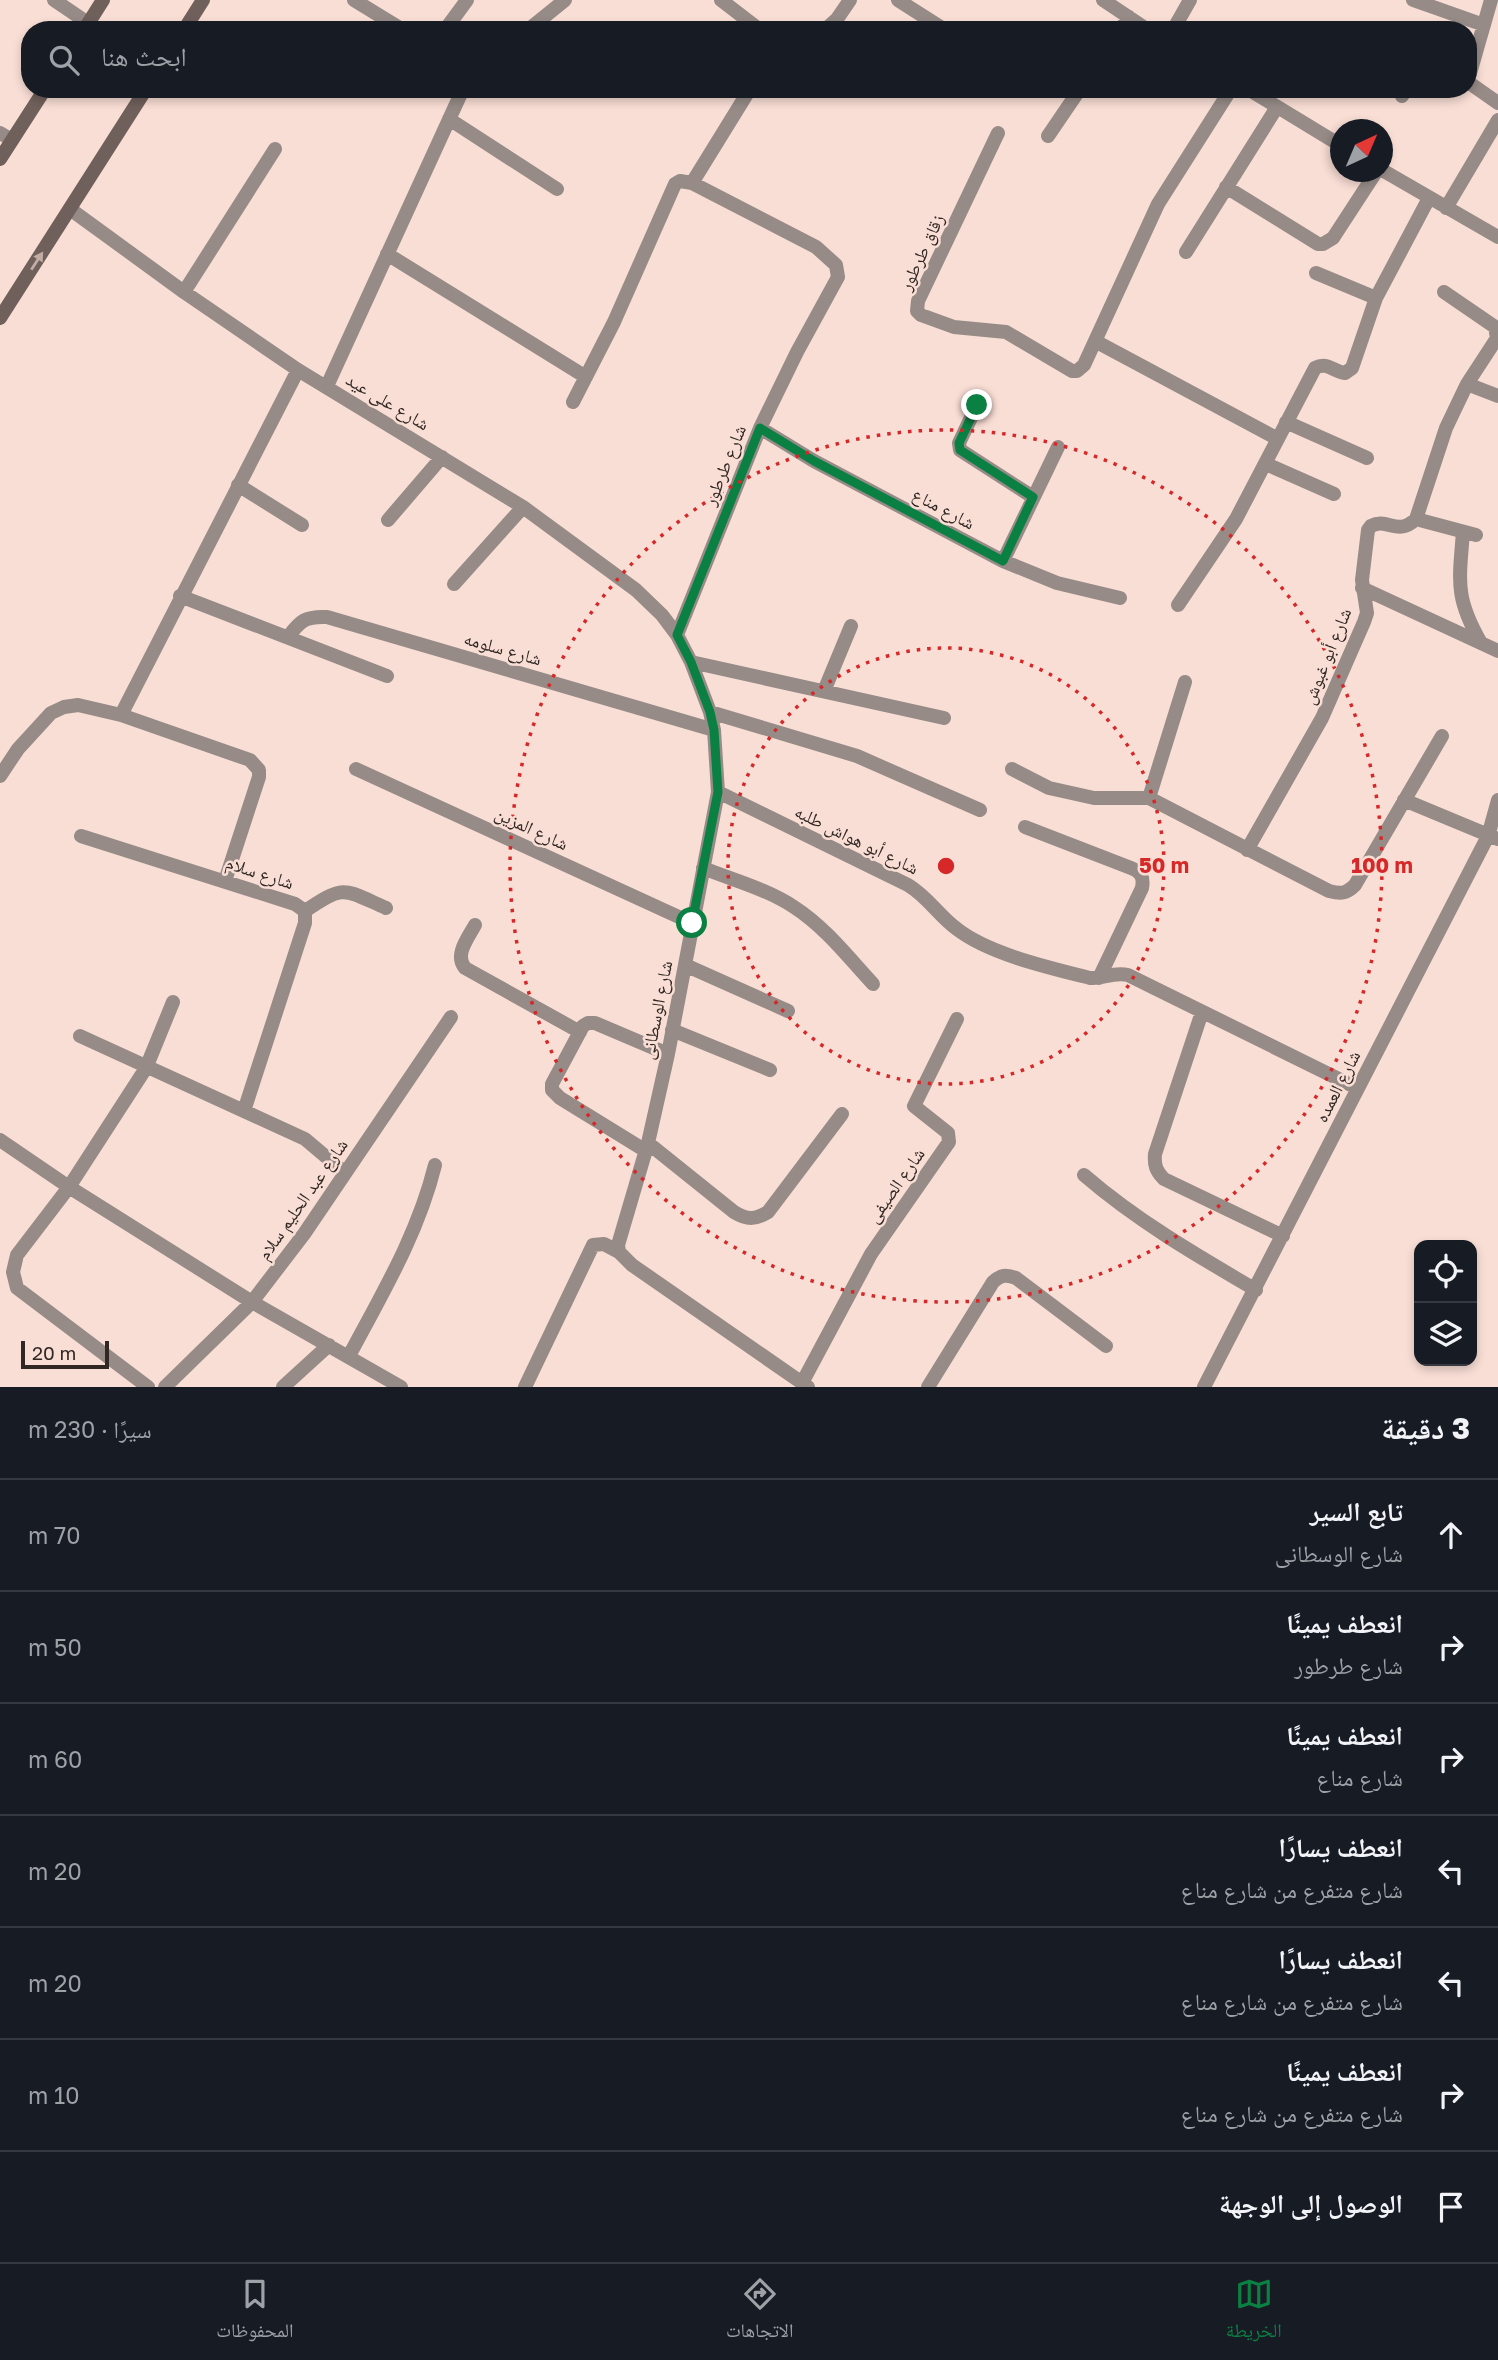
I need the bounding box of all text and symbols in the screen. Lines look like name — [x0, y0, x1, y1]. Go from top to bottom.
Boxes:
search box — [21, 21, 1477, 98]
icon: search — [45, 41, 83, 79]
text: ابحث هنا — [101, 41, 187, 72]
north arrow — [1330, 119, 1393, 182]
street label: زقاق طرطور — [893, 210, 949, 295]
one-way arrow — [30, 251, 43, 270]
street label: شارع على عيد — [342, 368, 434, 435]
route end — [961, 389, 992, 420]
street label: شارع طرطور — [697, 421, 751, 510]
street label: شارع مناع — [909, 482, 979, 534]
street label: شارع أبو غبوش — [1297, 605, 1356, 708]
street label: شارع سلومه — [461, 626, 544, 671]
street label: شارع أبو هواش طلبه — [791, 799, 923, 879]
street label: شارع المزين — [491, 801, 572, 855]
street label: شارع سلام — [223, 851, 297, 895]
text: 50 m — [1139, 852, 1189, 878]
text: 100 m — [1351, 852, 1413, 878]
centre of rings — [934, 854, 958, 878]
route start — [676, 907, 707, 938]
street label: شارع الوسطانى — [636, 959, 677, 1062]
street label: شارع العمده — [1310, 1046, 1365, 1126]
street label: شارع عبد الحليم سلام — [252, 1134, 354, 1265]
street label: شارع الصيفى — [861, 1143, 930, 1227]
map controls — [1414, 1240, 1477, 1366]
button: locate — [1414, 1240, 1477, 1303]
button: layers — [1414, 1303, 1477, 1366]
scale bar — [21, 1338, 108, 1370]
text: 20 m — [32, 1341, 76, 1364]
text: 3 دقيقة — [1381, 1410, 1470, 1446]
text: سيرًا · 230 m — [28, 1415, 152, 1443]
text: تابع السير — [1310, 1496, 1403, 1527]
icon: ahead — [1432, 1516, 1470, 1554]
text: 70 m — [28, 1521, 81, 1549]
text: شارع الوسطانى — [1275, 1539, 1403, 1567]
text: انعطف يمينًا — [1286, 1608, 1403, 1639]
icon: right — [1432, 1628, 1470, 1666]
text: 50 m — [28, 1633, 82, 1661]
text: شارع طرطور — [1294, 1651, 1403, 1679]
text: انعطف يمينًا — [1286, 1720, 1403, 1751]
icon: right — [1432, 1740, 1470, 1778]
text: 60 m — [28, 1745, 82, 1773]
text: شارع مناع — [1317, 1763, 1403, 1791]
text: انعطف يسارًا — [1279, 1832, 1403, 1863]
icon: left — [1432, 1852, 1470, 1890]
text: 20 m — [28, 1857, 82, 1885]
text: شارع متفرع من شارع مناع — [1181, 1875, 1403, 1903]
text: انعطف يسارًا — [1279, 1944, 1403, 1975]
icon: left — [1432, 1964, 1470, 2002]
text: 20 m — [28, 1969, 82, 1997]
text: شارع متفرع من شارع مناع — [1181, 1987, 1403, 2015]
text: انعطف يمينًا — [1286, 2056, 1403, 2087]
icon: right — [1432, 2076, 1470, 2114]
text: 10 m — [28, 2081, 80, 2109]
text: شارع متفرع من شارع مناع — [1181, 2099, 1403, 2127]
text: الوصول إلى الوجهة — [1219, 2188, 1403, 2219]
icon: arrive — [1432, 2188, 1470, 2226]
tab: المحفوظات — [216, 2275, 294, 2349]
tab: الاتجاهات — [726, 2275, 793, 2349]
tab: الخريطة — [1226, 2275, 1282, 2349]

